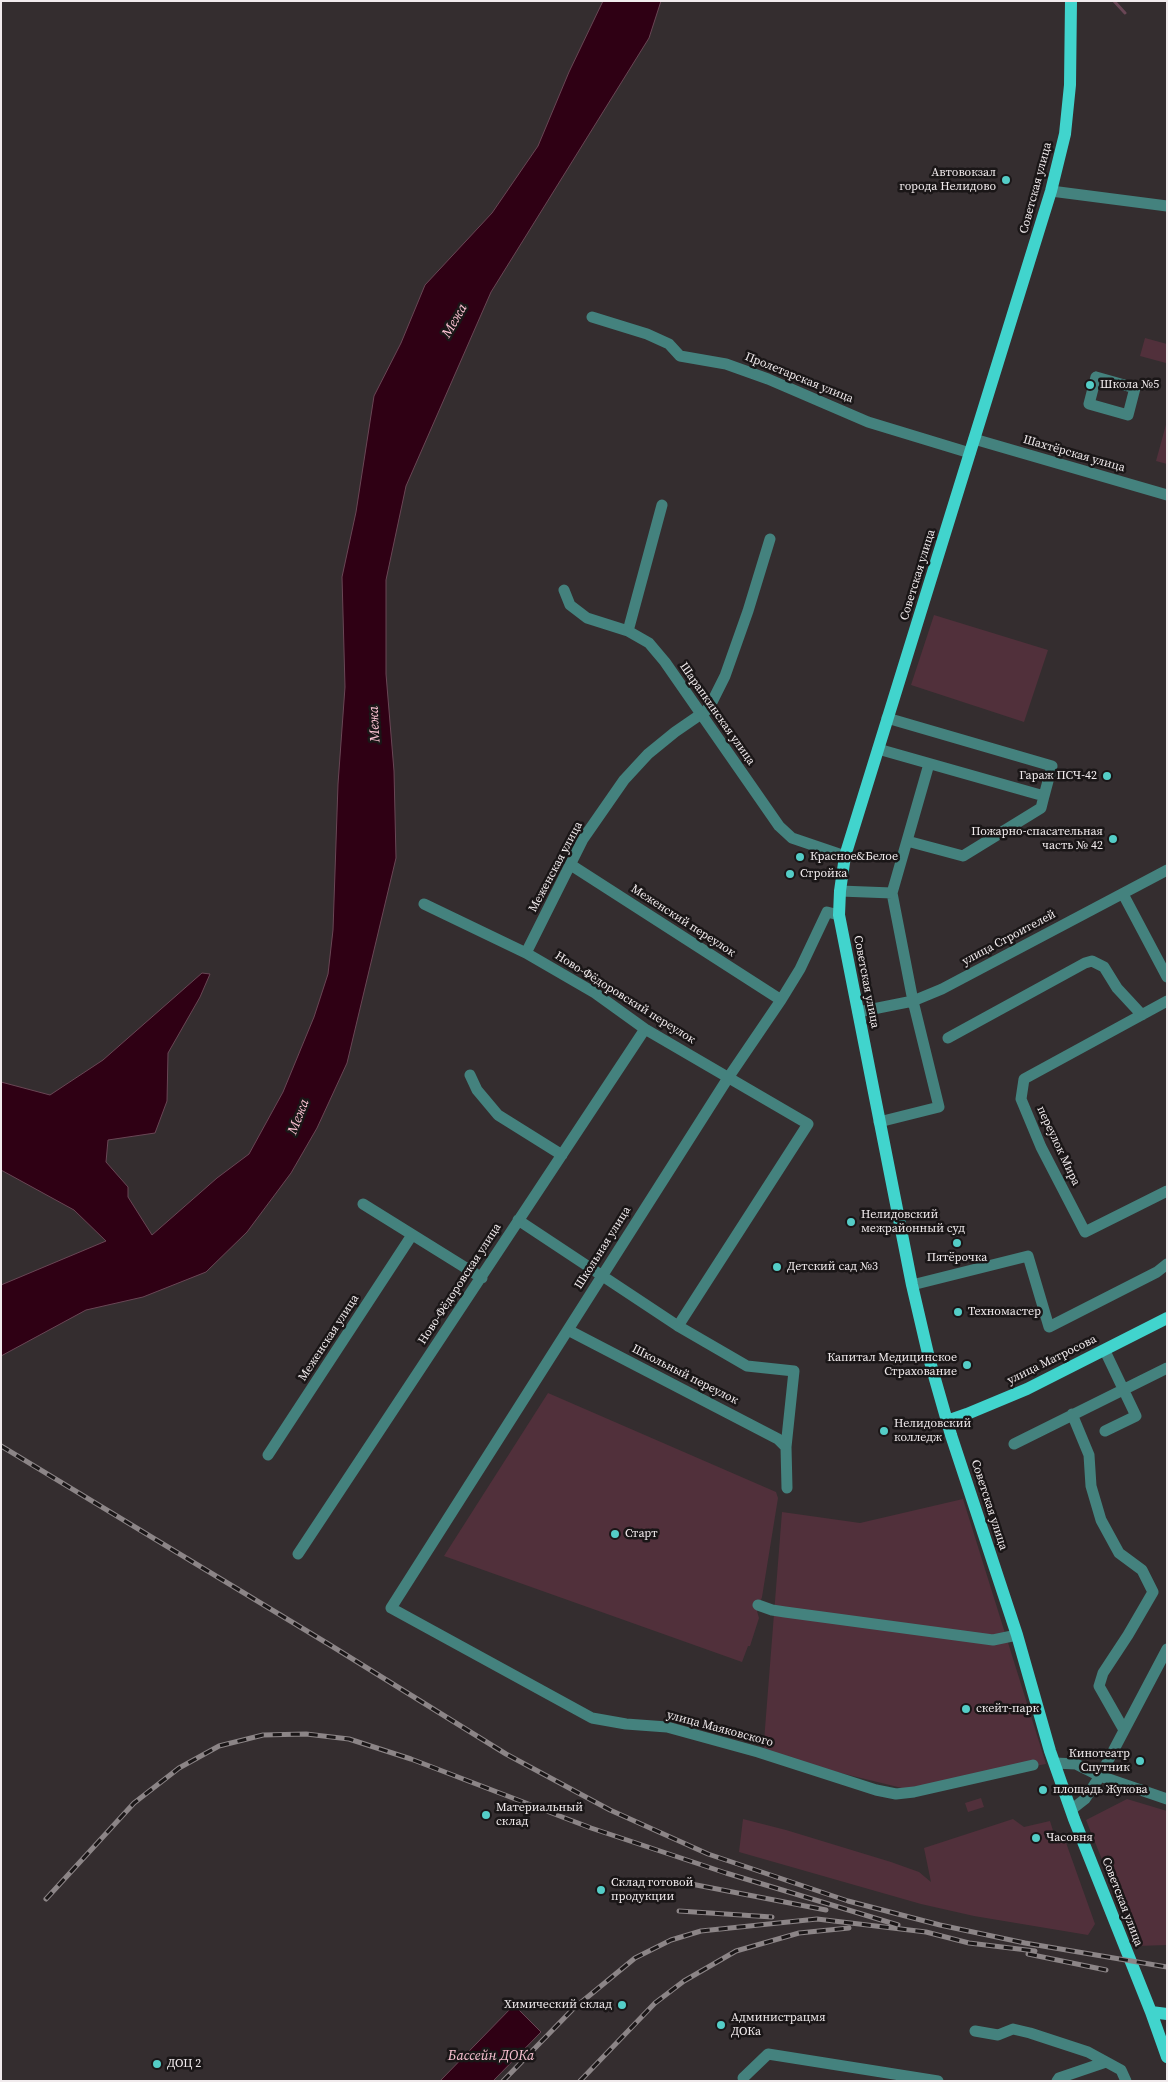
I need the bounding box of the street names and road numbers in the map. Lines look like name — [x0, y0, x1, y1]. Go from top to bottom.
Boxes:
street label: Советская улица — [1017, 141, 1055, 235]
street label: Пролетарская улица — [743, 350, 855, 406]
street label: Шахтёрская улица — [1021, 433, 1127, 475]
street label: Советская улица — [897, 528, 939, 622]
street label: Шарапкинская улица — [676, 660, 758, 768]
street label: Меженская улица — [526, 819, 586, 915]
street label: Меженский переулок — [628, 882, 738, 960]
street label: улица Строителей — [960, 907, 1058, 969]
street label: Советская улица — [850, 934, 882, 1030]
street label: Ново-Фёдоровский переулок — [552, 949, 698, 1047]
street label: переулок Мира — [1033, 1104, 1083, 1188]
street label: Школьная улица — [572, 1204, 634, 1292]
street label: Ново-Фёдоровская улица — [415, 1221, 505, 1347]
street label: Меженская улица — [296, 1292, 362, 1384]
street label: улица Матросова — [1005, 1332, 1099, 1388]
street label: Школьный переулок — [629, 1342, 741, 1408]
street label: Советская улица — [968, 1458, 1010, 1552]
street label: улица Маяковского — [665, 1708, 775, 1750]
street label: Советская улица — [1098, 1855, 1146, 1949]

